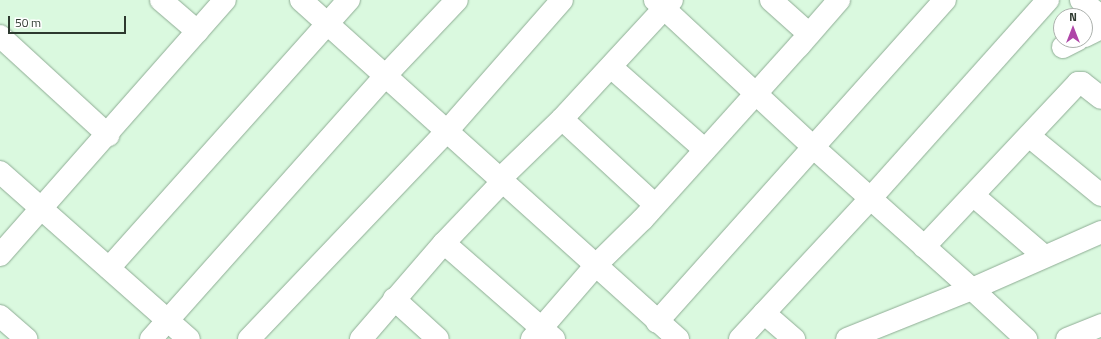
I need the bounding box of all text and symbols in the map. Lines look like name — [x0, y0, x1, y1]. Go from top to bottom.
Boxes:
scale bar — [10, 8, 128, 34]
north arrow — [1053, 8, 1093, 48]
text: N — [1069, 9, 1077, 25]
text: 50 m — [15, 13, 41, 32]

